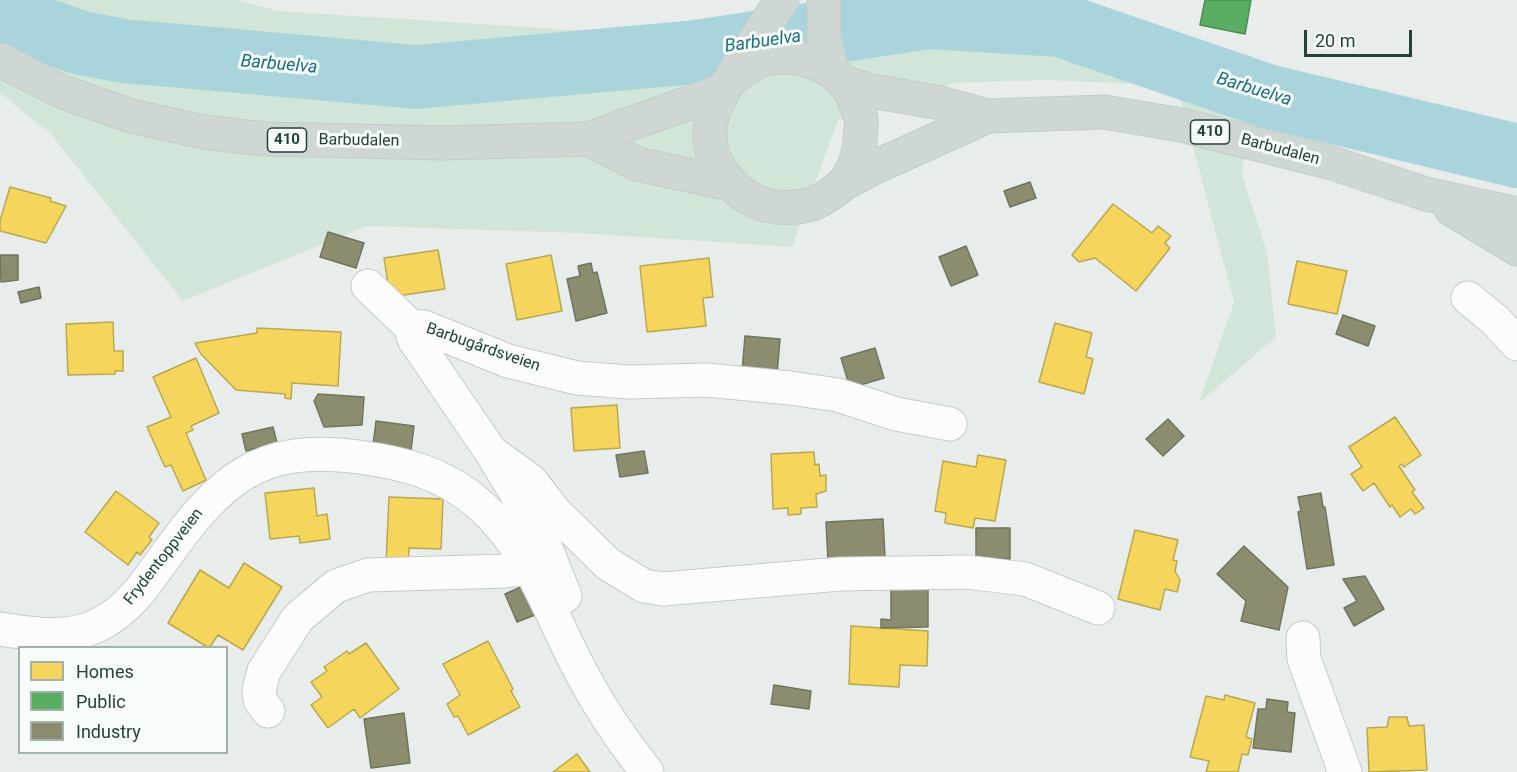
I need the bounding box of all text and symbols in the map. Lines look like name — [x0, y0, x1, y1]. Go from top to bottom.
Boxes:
scale bar — [1307, 18, 1415, 56]
water label: Barbuelva — [723, 26, 803, 58]
text: 20 m — [1315, 30, 1355, 51]
water label: Barbuelva — [240, 51, 318, 79]
water label: Barbuelva — [1214, 68, 1294, 112]
road number: 410 — [1190, 120, 1230, 144]
road number: 410 — [268, 128, 306, 152]
street label: Barbudalen — [1238, 130, 1322, 170]
street label: Barbudalen — [318, 131, 400, 151]
street label: Barbugårdsveien — [423, 319, 543, 377]
street label: Frydentoppveien — [120, 505, 208, 609]
legend — [18, 646, 228, 754]
text: Homes — [76, 661, 134, 682]
text: Public — [76, 691, 126, 712]
text: Industry — [76, 721, 141, 742]

